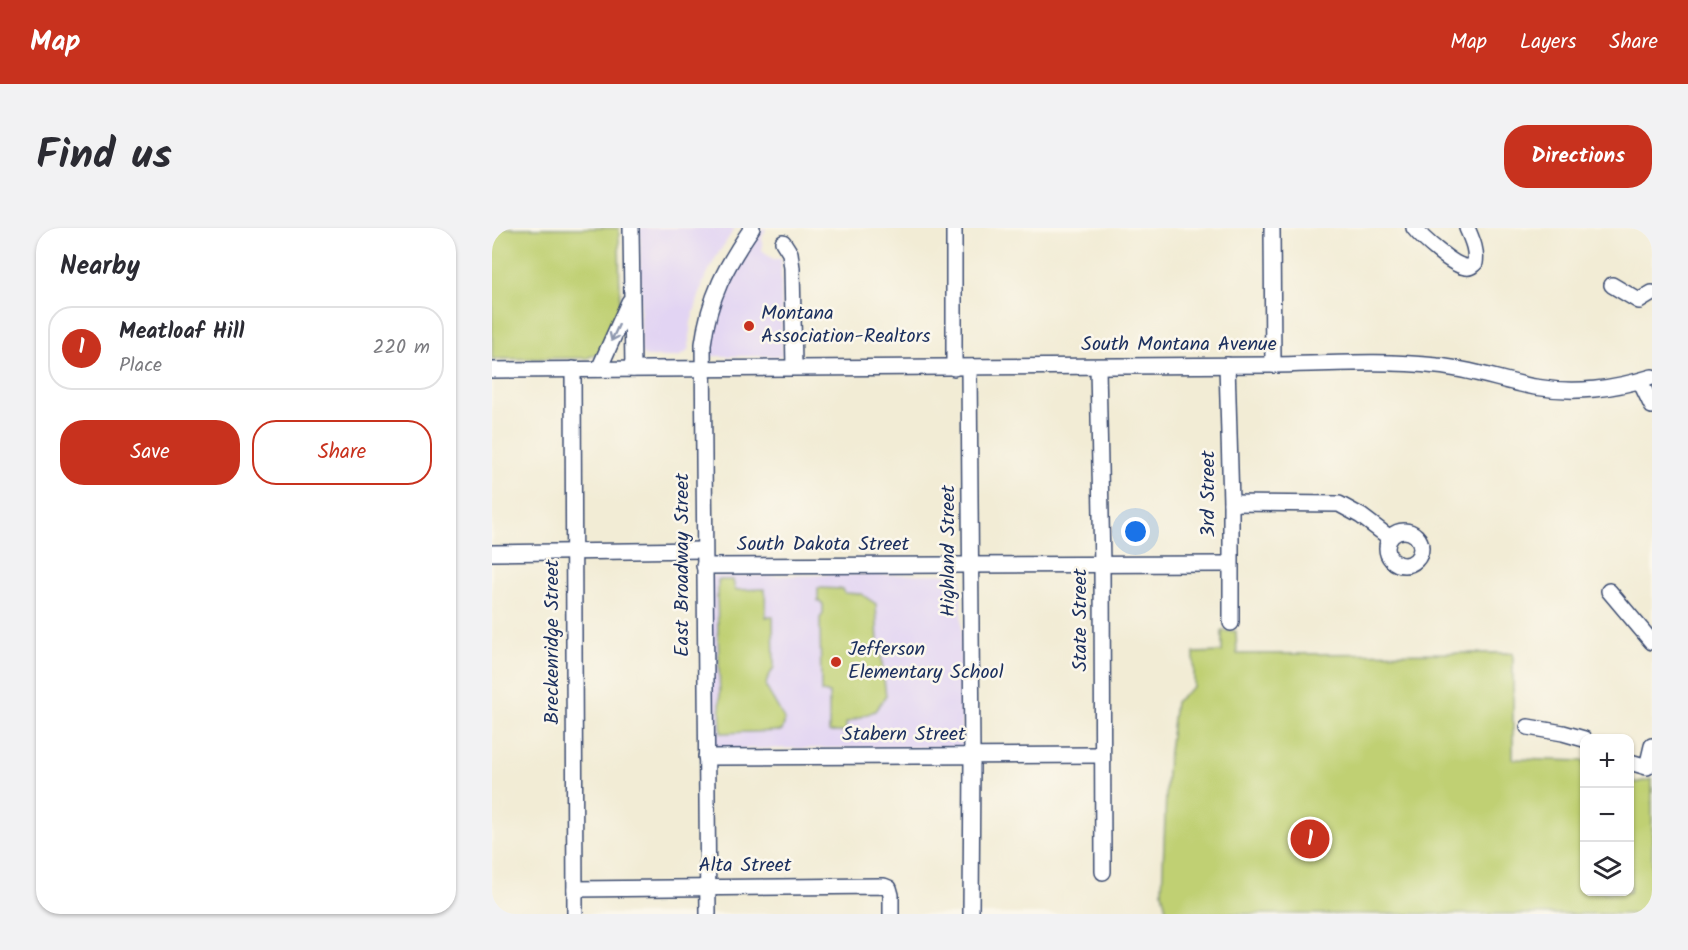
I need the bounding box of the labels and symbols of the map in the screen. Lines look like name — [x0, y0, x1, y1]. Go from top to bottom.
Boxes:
place label: Montana Association-Realtors — [761, 298, 931, 353]
marker: Montana Association-Realtors — [742, 319, 756, 333]
one-way arrow — [609, 323, 621, 341]
street label: South Montana Avenue — [1081, 329, 1277, 361]
street label: 3rd Street — [1193, 450, 1225, 537]
street label: East Broadway Street — [667, 473, 699, 657]
street label: Highland Street — [933, 485, 965, 617]
your location — [1121, 517, 1150, 546]
street label: South Dakota Street — [737, 529, 909, 561]
street label: Breckenridge Street — [537, 559, 569, 724]
street label: State Street — [1065, 568, 1097, 672]
place label: Jefferson Elementary School — [848, 634, 1004, 689]
marker: Jefferson Elementary School — [829, 655, 843, 669]
street label: Stabern Street — [842, 719, 966, 751]
pin: 1 — [1290, 816, 1330, 862]
street label: Alta Street — [699, 850, 792, 882]

